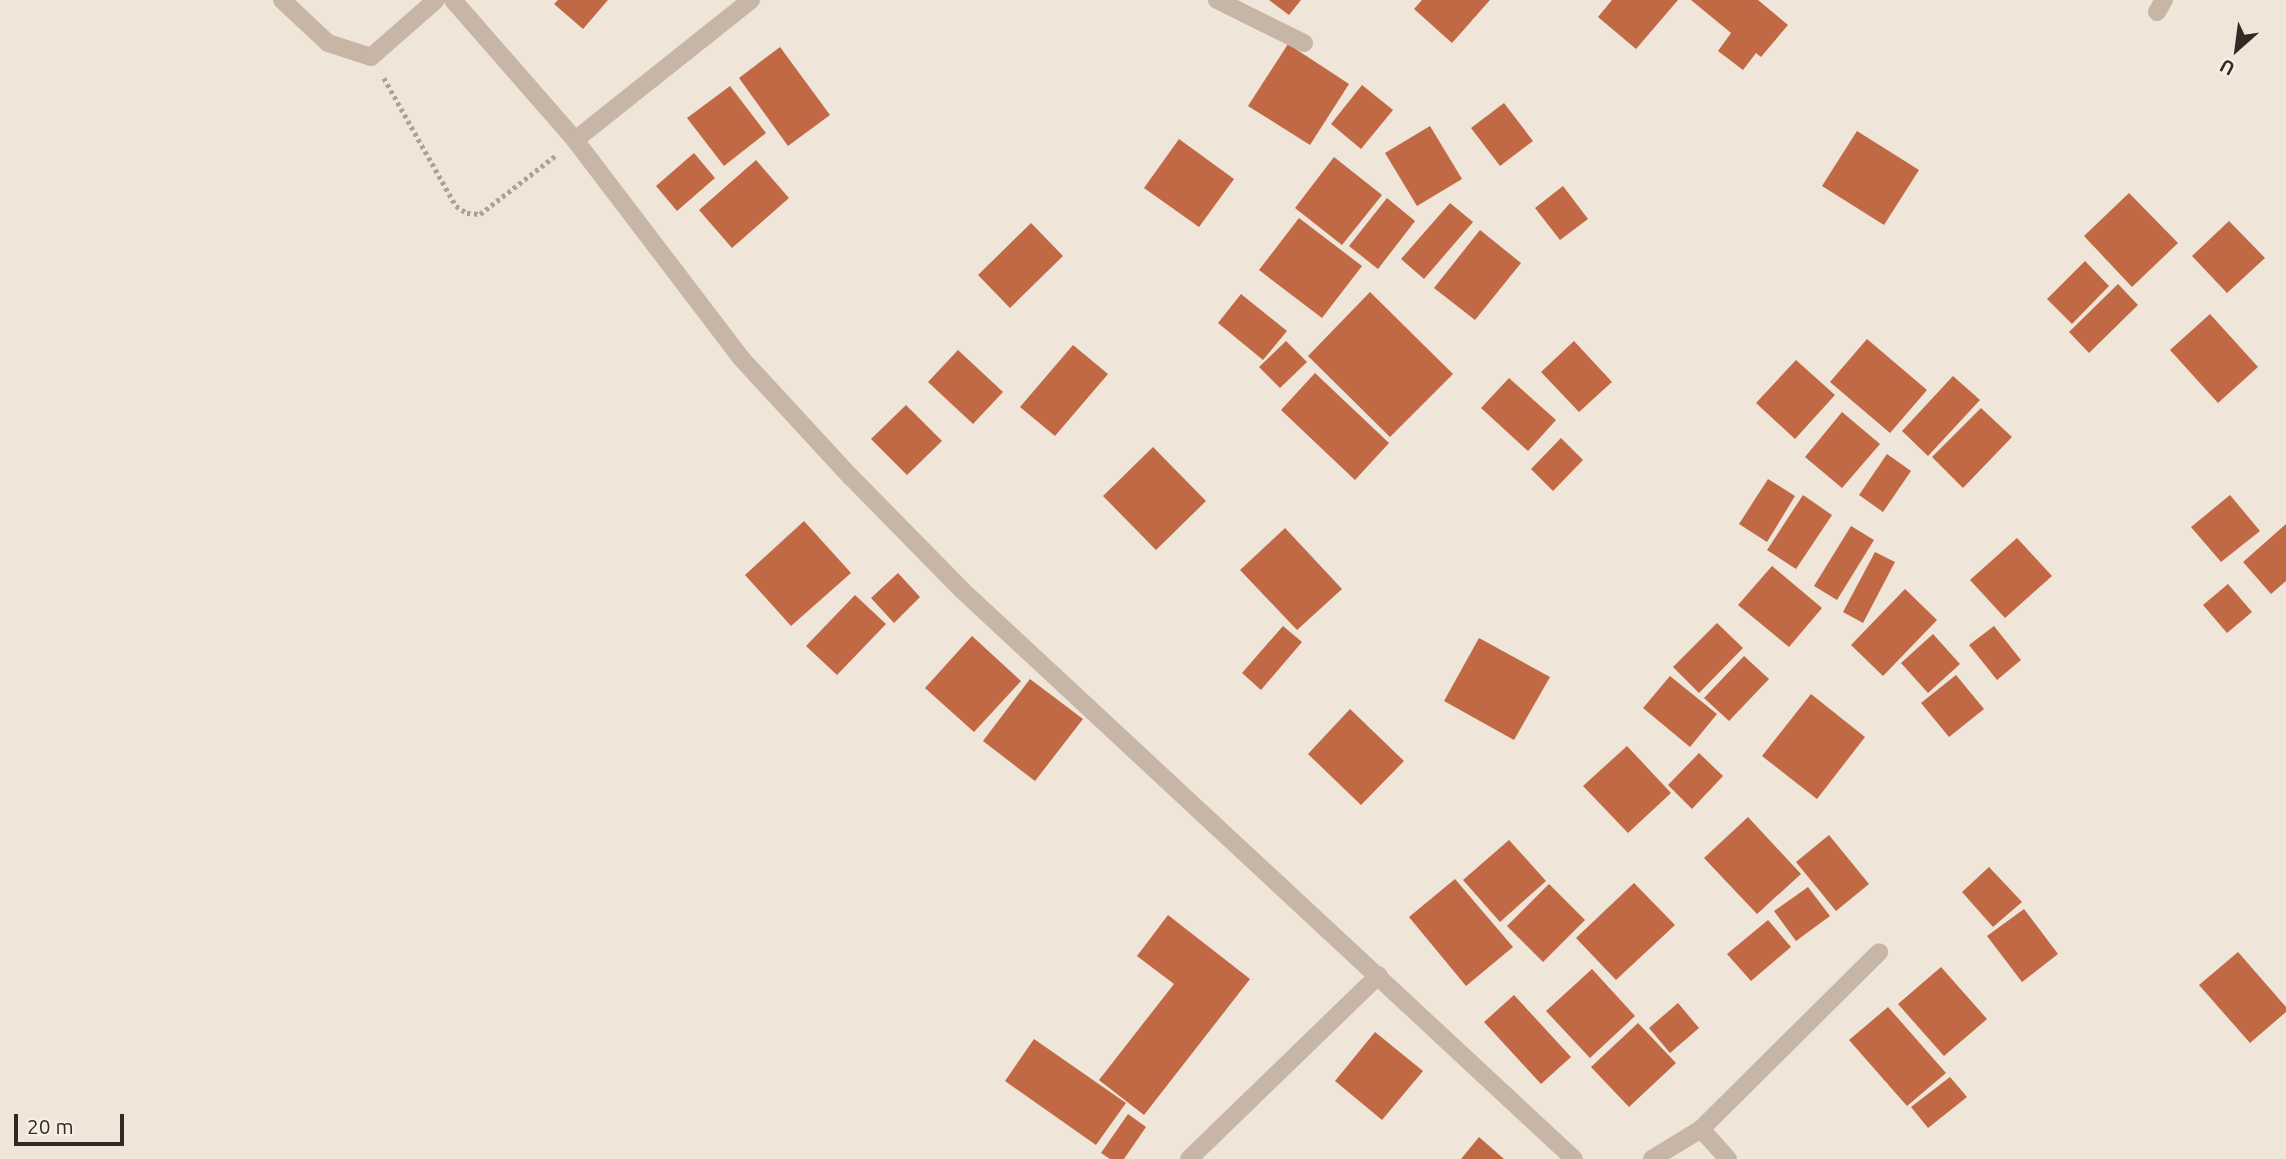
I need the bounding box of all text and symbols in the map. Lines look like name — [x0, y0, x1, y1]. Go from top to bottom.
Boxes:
north arrow — [2202, 14, 2272, 84]
text: U — [2216, 55, 2238, 80]
scale bar — [18, 1100, 128, 1144]
text: 20 m — [27, 1114, 74, 1138]

